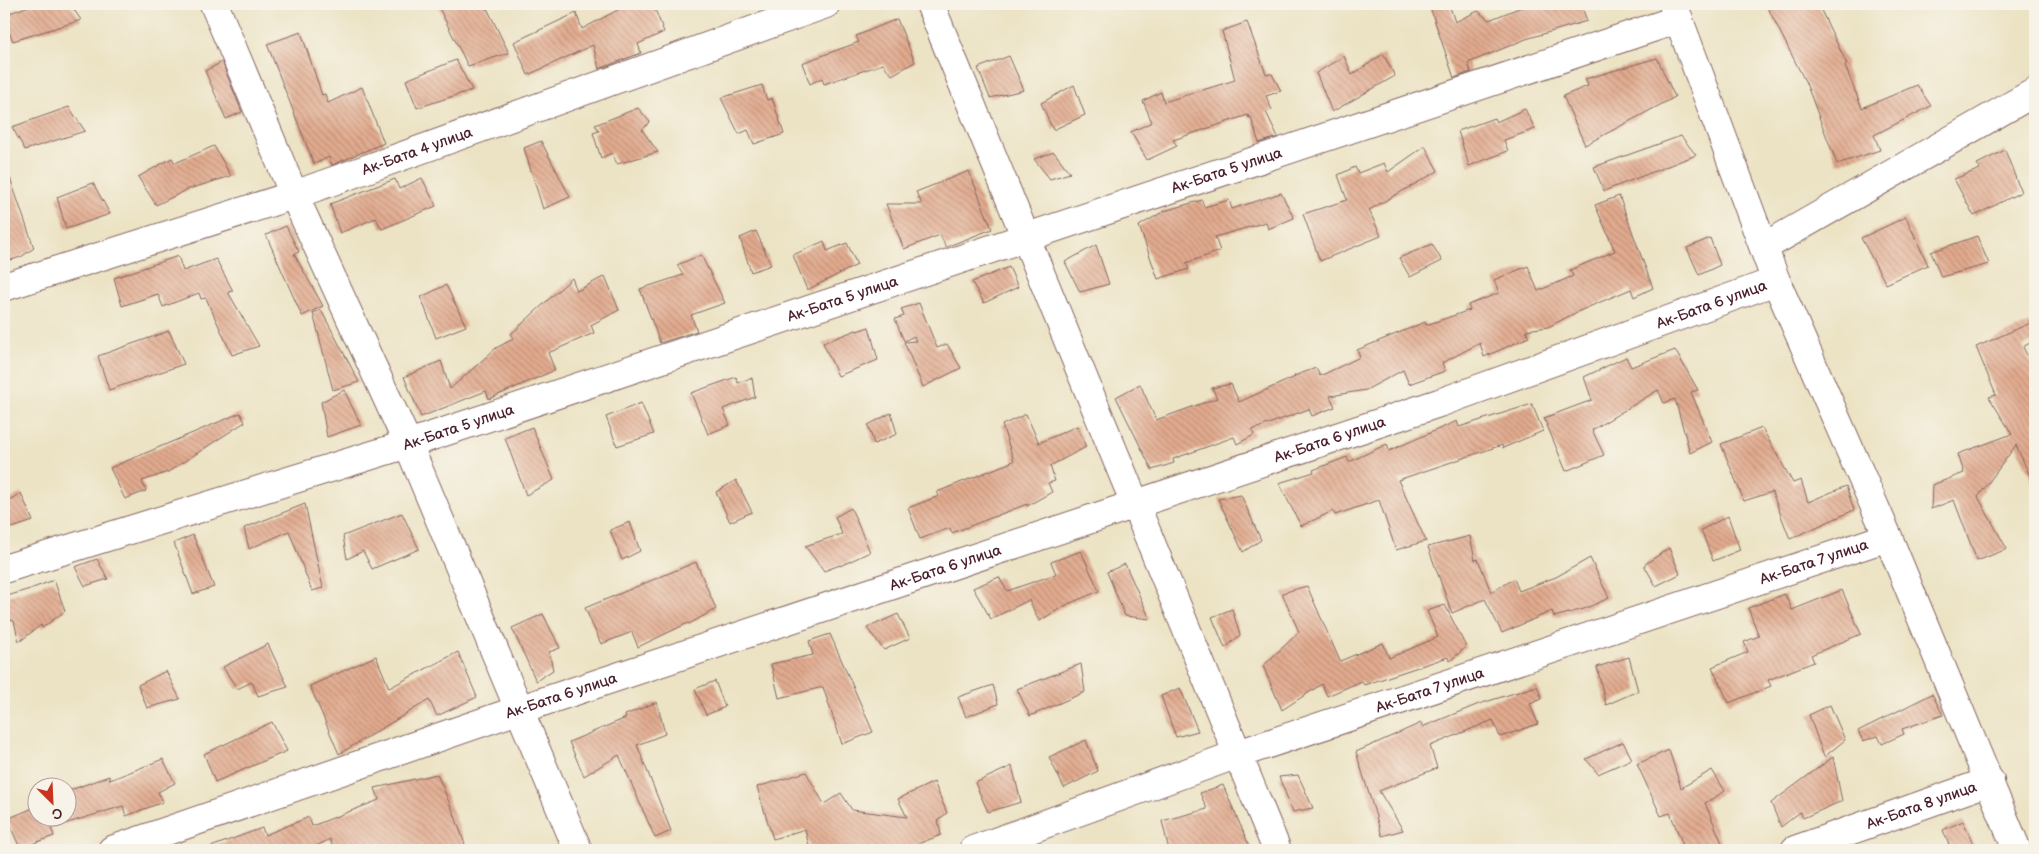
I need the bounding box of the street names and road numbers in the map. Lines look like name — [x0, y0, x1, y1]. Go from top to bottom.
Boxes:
street label: Ак-Бата 4 улица — [358, 122, 475, 180]
street label: Ак-Бата 5 улица — [1168, 143, 1285, 198]
street label: Ак-Бата 5 улица — [784, 271, 900, 326]
street label: Ак-Бата 6 улица — [1653, 276, 1769, 333]
street label: Ак-Бата 5 улица — [400, 400, 516, 455]
street label: Ак-Бата 6 улица — [1271, 412, 1388, 467]
street label: Ак-Бата 7 улица — [1756, 535, 1871, 589]
street label: Ак-Бата 6 улица — [886, 540, 1004, 595]
street label: Ак-Бата 7 улица — [1372, 663, 1487, 717]
street label: Ак-Бата 6 улица — [502, 668, 619, 723]
street label: Ак-Бата 8 улица — [1863, 777, 1979, 834]

